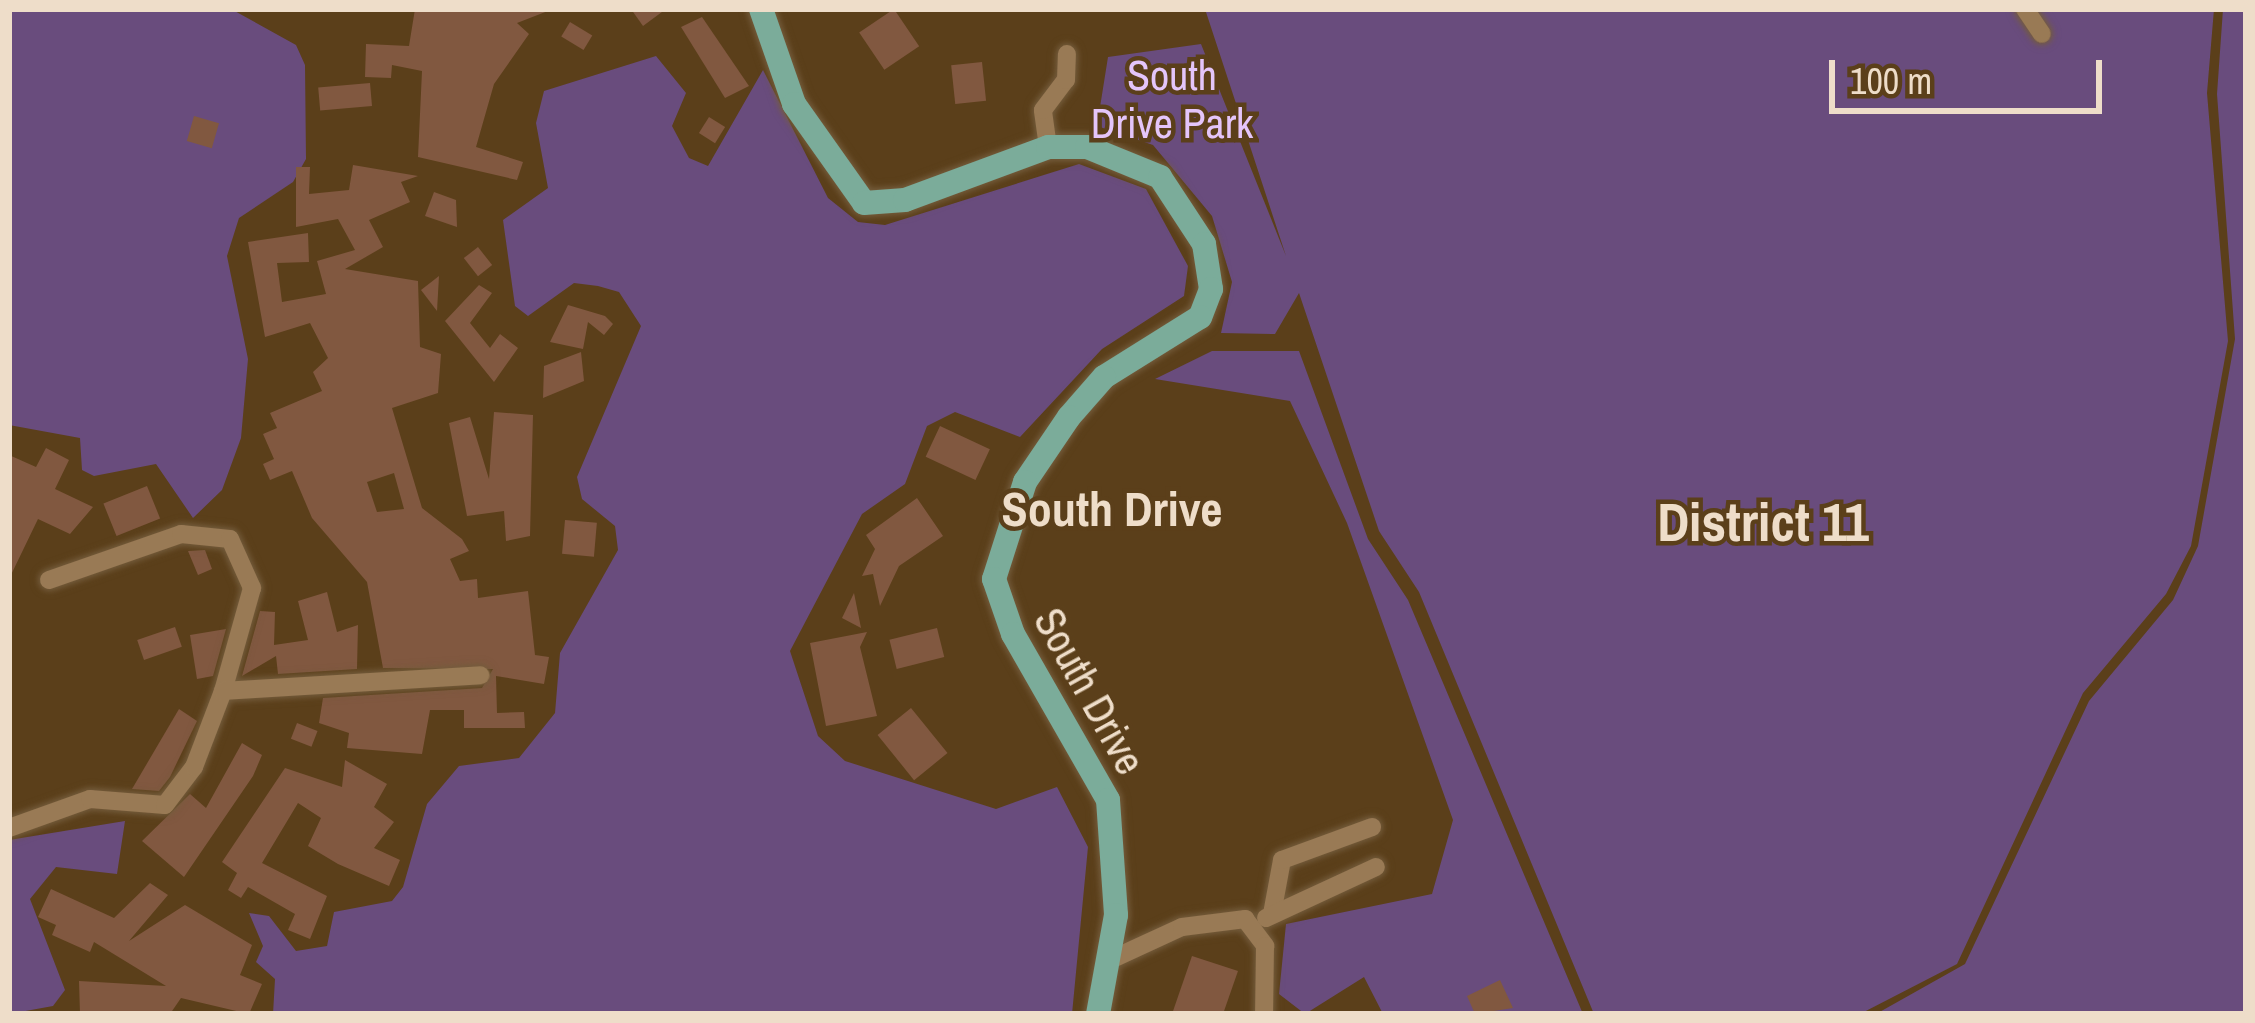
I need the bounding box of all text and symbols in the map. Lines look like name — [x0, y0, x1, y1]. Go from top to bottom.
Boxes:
scale bar — [1835, 36, 2108, 110]
park label: South Drive Park — [1091, 50, 1253, 148]
text: 100 m — [1850, 57, 1932, 105]
district label: South Drive — [1002, 480, 1222, 538]
district label: District 11 — [1657, 490, 1869, 554]
street label: South Drive — [1024, 599, 1156, 783]

